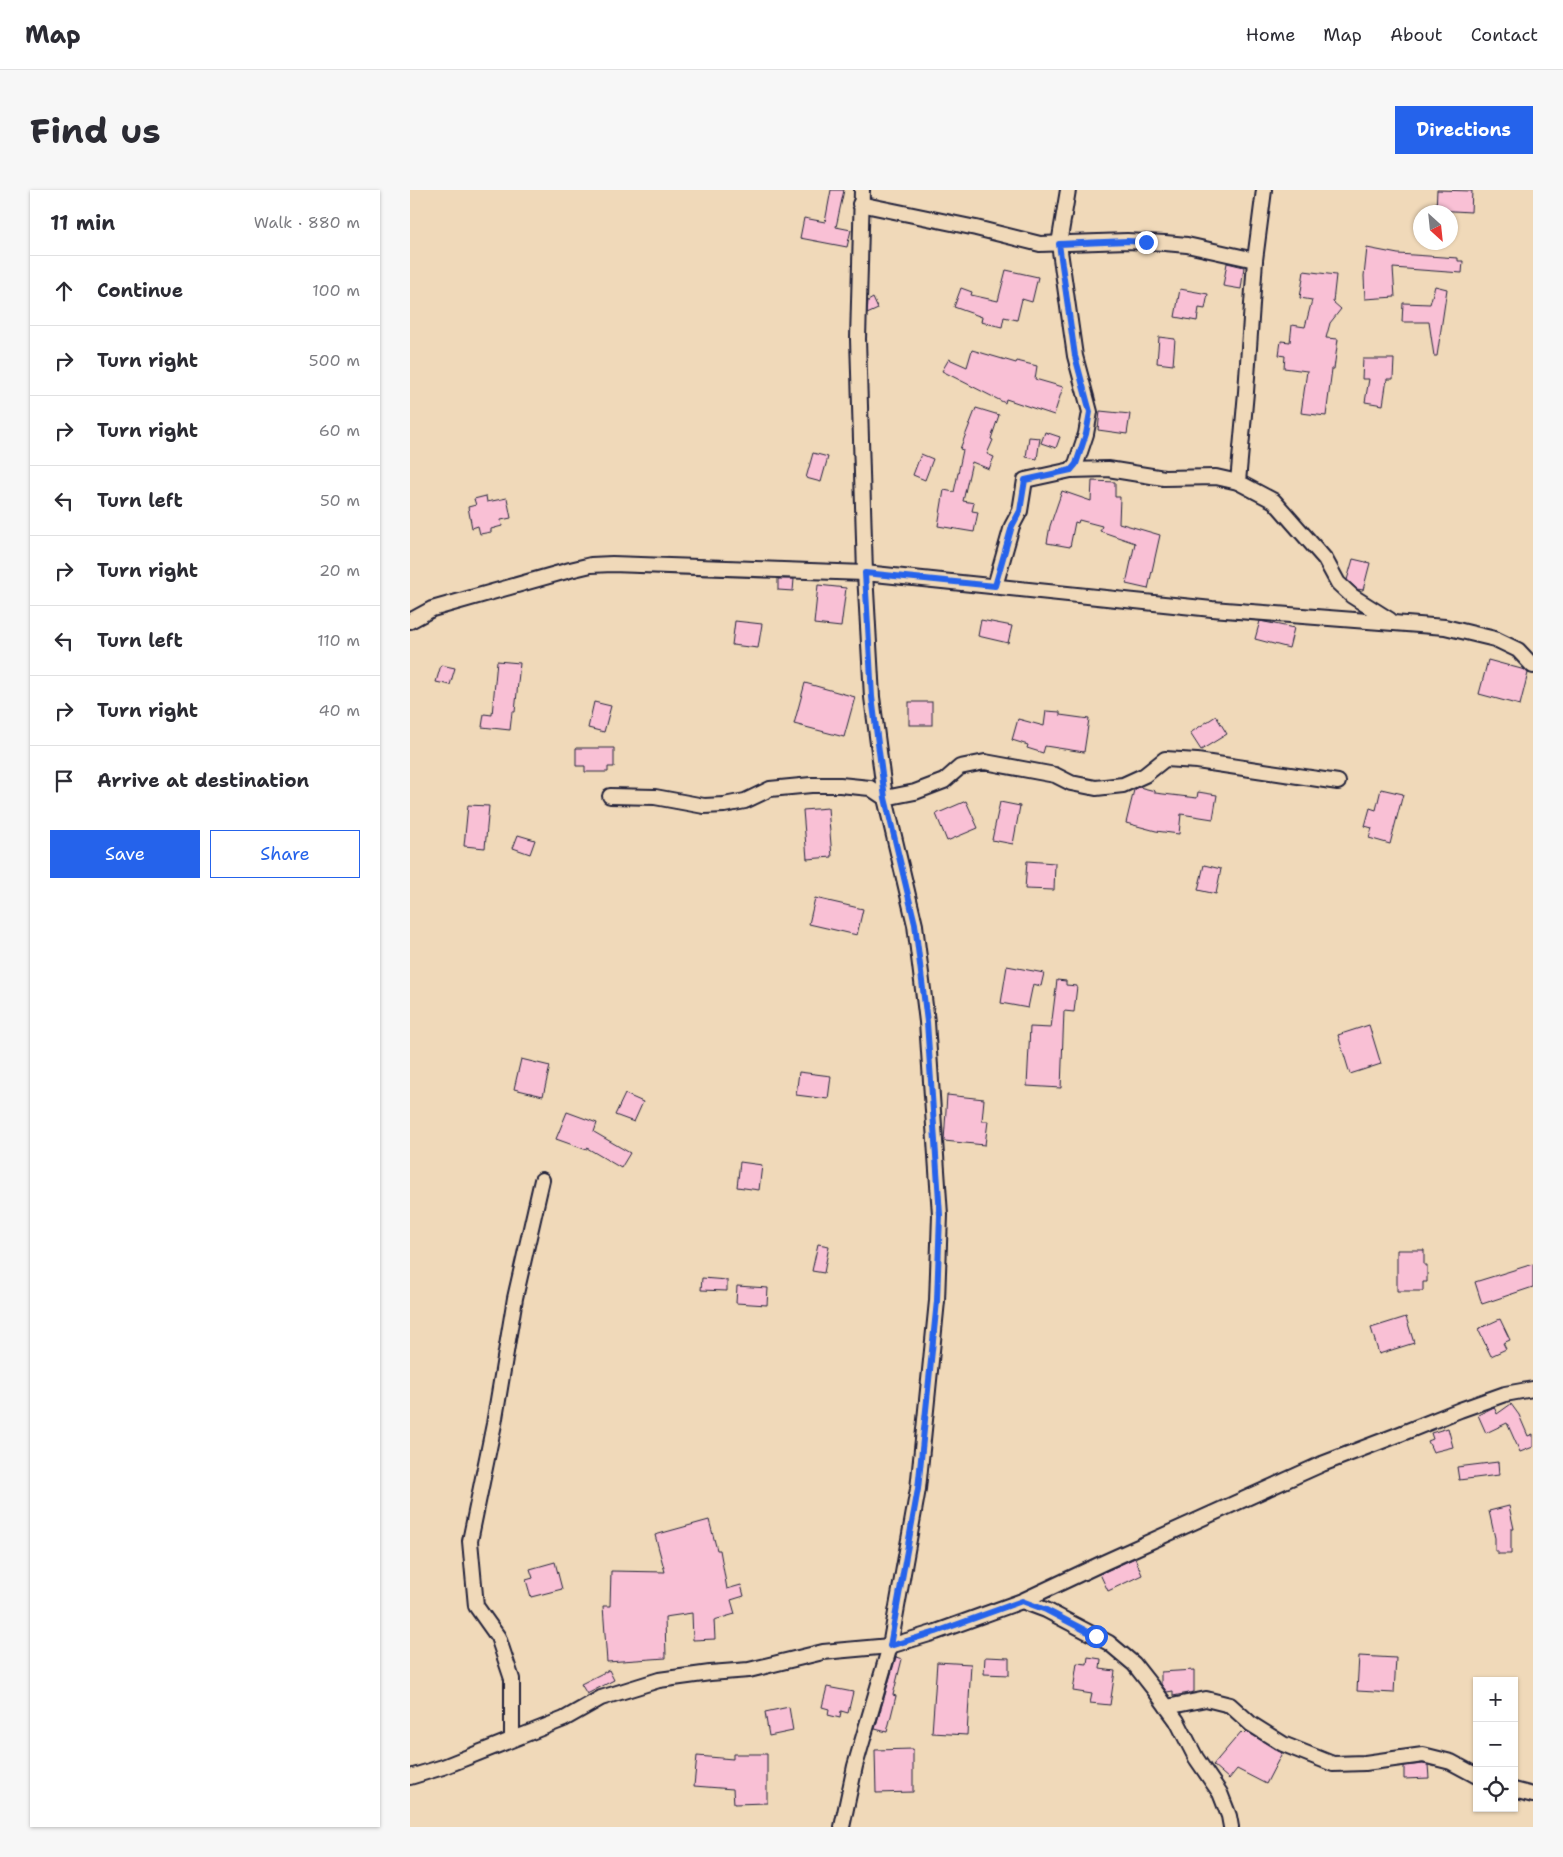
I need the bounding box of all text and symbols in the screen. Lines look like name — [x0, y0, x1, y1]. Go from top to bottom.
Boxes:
text: Map — [25, 19, 81, 51]
text: Home — [1246, 23, 1295, 47]
text: Map — [1323, 23, 1362, 47]
text: About — [1390, 23, 1443, 47]
text: Contact — [1471, 23, 1538, 47]
button: Directions — [1395, 106, 1533, 154]
text: Find us — [30, 107, 161, 154]
north arrow — [1413, 205, 1458, 250]
text: 11 min — [50, 209, 115, 237]
text: Walk · 880 m — [254, 212, 360, 233]
route end — [1135, 231, 1158, 254]
icon: ahead — [50, 277, 78, 305]
text: Continue — [97, 278, 183, 303]
text: 100 m — [312, 280, 360, 301]
icon: right — [50, 347, 78, 375]
text: Turn right — [97, 348, 198, 373]
text: 500 m — [309, 350, 360, 371]
icon: right — [50, 417, 78, 445]
text: Turn right — [97, 418, 198, 443]
text: 60 m — [319, 420, 360, 441]
icon: left — [50, 487, 78, 515]
text: Turn left — [97, 488, 183, 513]
text: 50 m — [320, 490, 360, 511]
icon: right — [50, 557, 78, 585]
text: Turn right — [97, 558, 198, 583]
text: 20 m — [319, 560, 360, 581]
icon: left — [50, 627, 78, 655]
text: Turn left — [97, 628, 183, 653]
text: 110 m — [317, 630, 360, 651]
icon: right — [50, 697, 78, 725]
text: Turn right — [97, 698, 198, 723]
text: 40 m — [318, 700, 360, 721]
icon: arrive — [50, 767, 78, 795]
text: Arrive at destination — [97, 768, 309, 793]
button: Save — [50, 830, 200, 878]
button: Share — [210, 830, 360, 878]
route start — [1085, 1625, 1108, 1648]
map controls — [1473, 1677, 1518, 1812]
button: + — [1473, 1677, 1518, 1722]
button: − — [1473, 1722, 1518, 1767]
button: locate — [1473, 1767, 1518, 1812]

